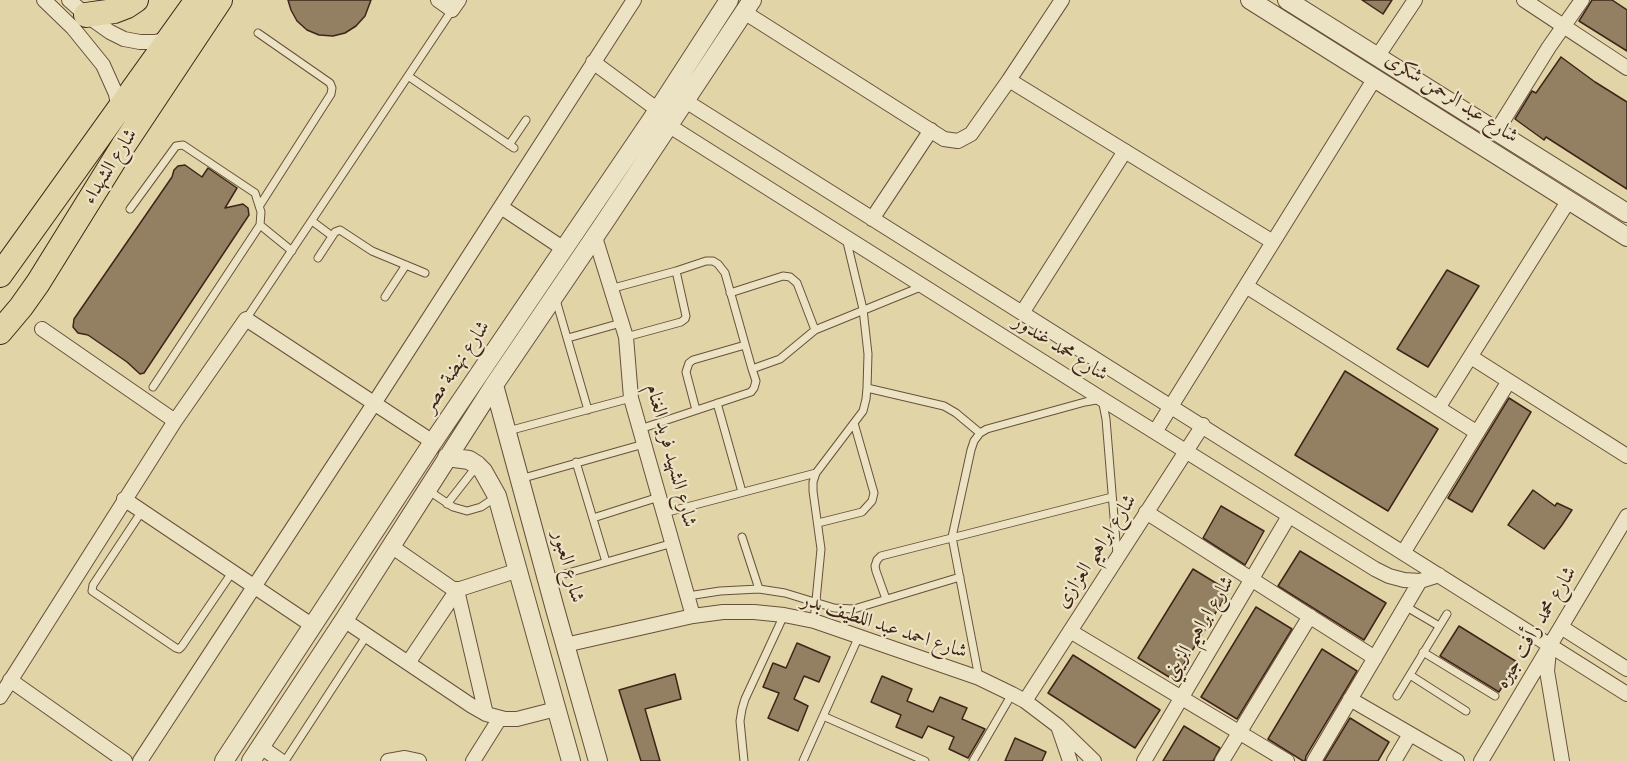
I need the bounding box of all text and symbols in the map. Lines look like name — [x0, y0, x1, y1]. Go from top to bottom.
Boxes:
street label: شارع عبد الرحمن شكرى — [1380, 48, 1522, 150]
street label: شارع الشهداء — [78, 125, 144, 209]
street label: شارع محمد غندور — [1008, 310, 1112, 388]
street label: شارع نهضة مصر — [418, 317, 496, 417]
street label: شارع الشهيد فريد الغنام — [639, 382, 701, 530]
street label: شارع ابراهيم العزازى — [1051, 490, 1143, 614]
street label: شارع العبور — [546, 528, 588, 606]
street label: شارع محمد رأفت جيره — [1491, 563, 1583, 693]
street label: شارع ابراهيم الزيني — [1159, 572, 1241, 686]
street label: شارع احمد عبد اللطيف بدر — [798, 589, 970, 665]

